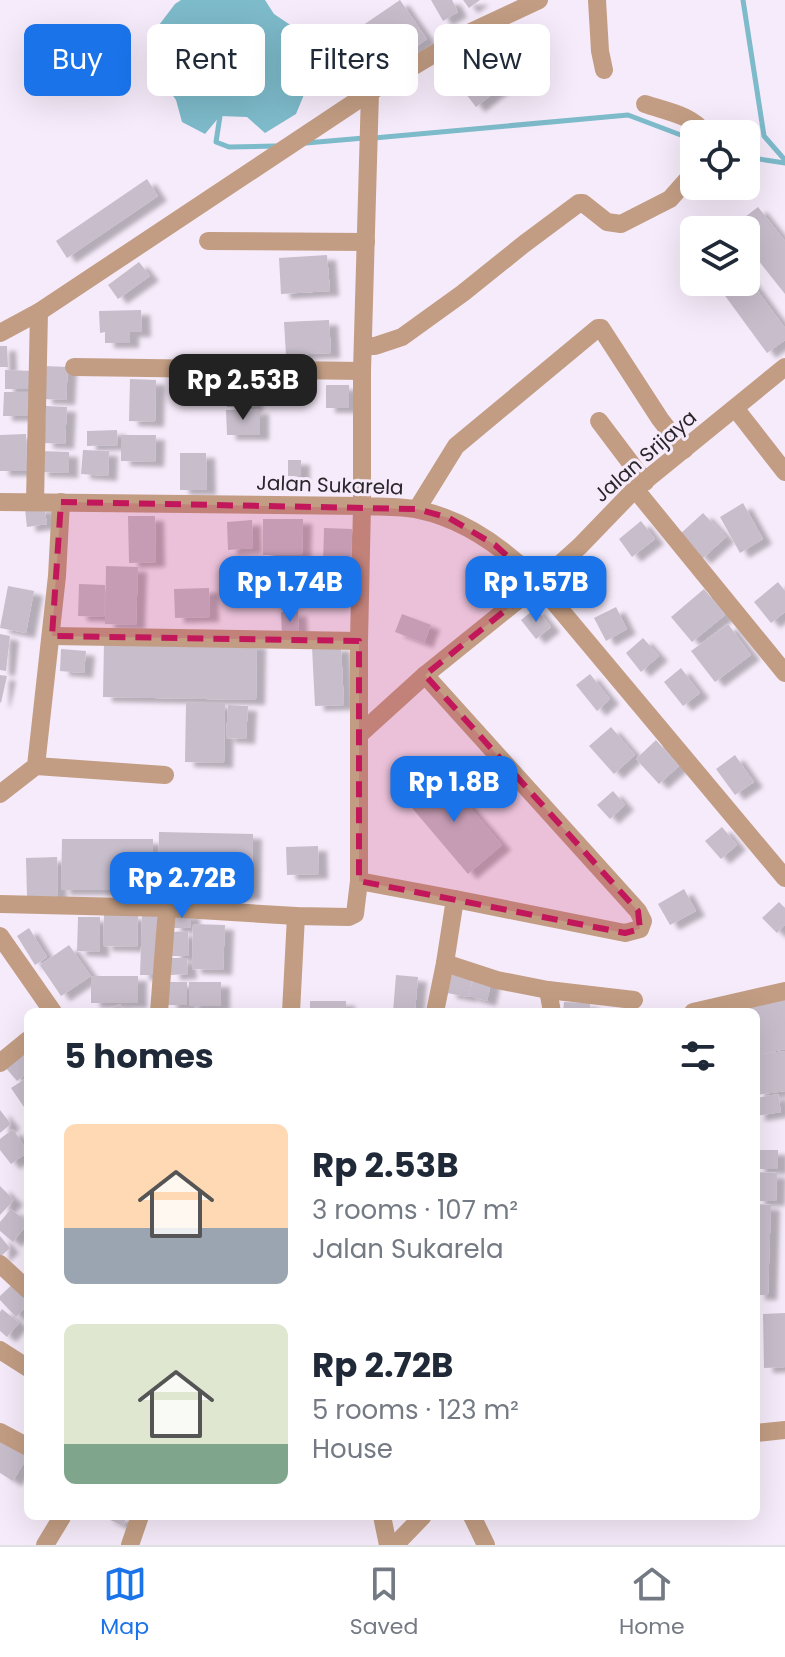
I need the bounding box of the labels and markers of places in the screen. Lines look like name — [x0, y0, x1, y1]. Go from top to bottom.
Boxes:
pin: Rp 2.53B — [160, 354, 326, 422]
pin: Rp 1.74B — [207, 556, 373, 624]
pin: Rp 1.57B — [453, 556, 619, 624]
pin: Rp 1.8B — [380, 756, 528, 824]
pin: Rp 2.72B — [99, 852, 265, 920]

